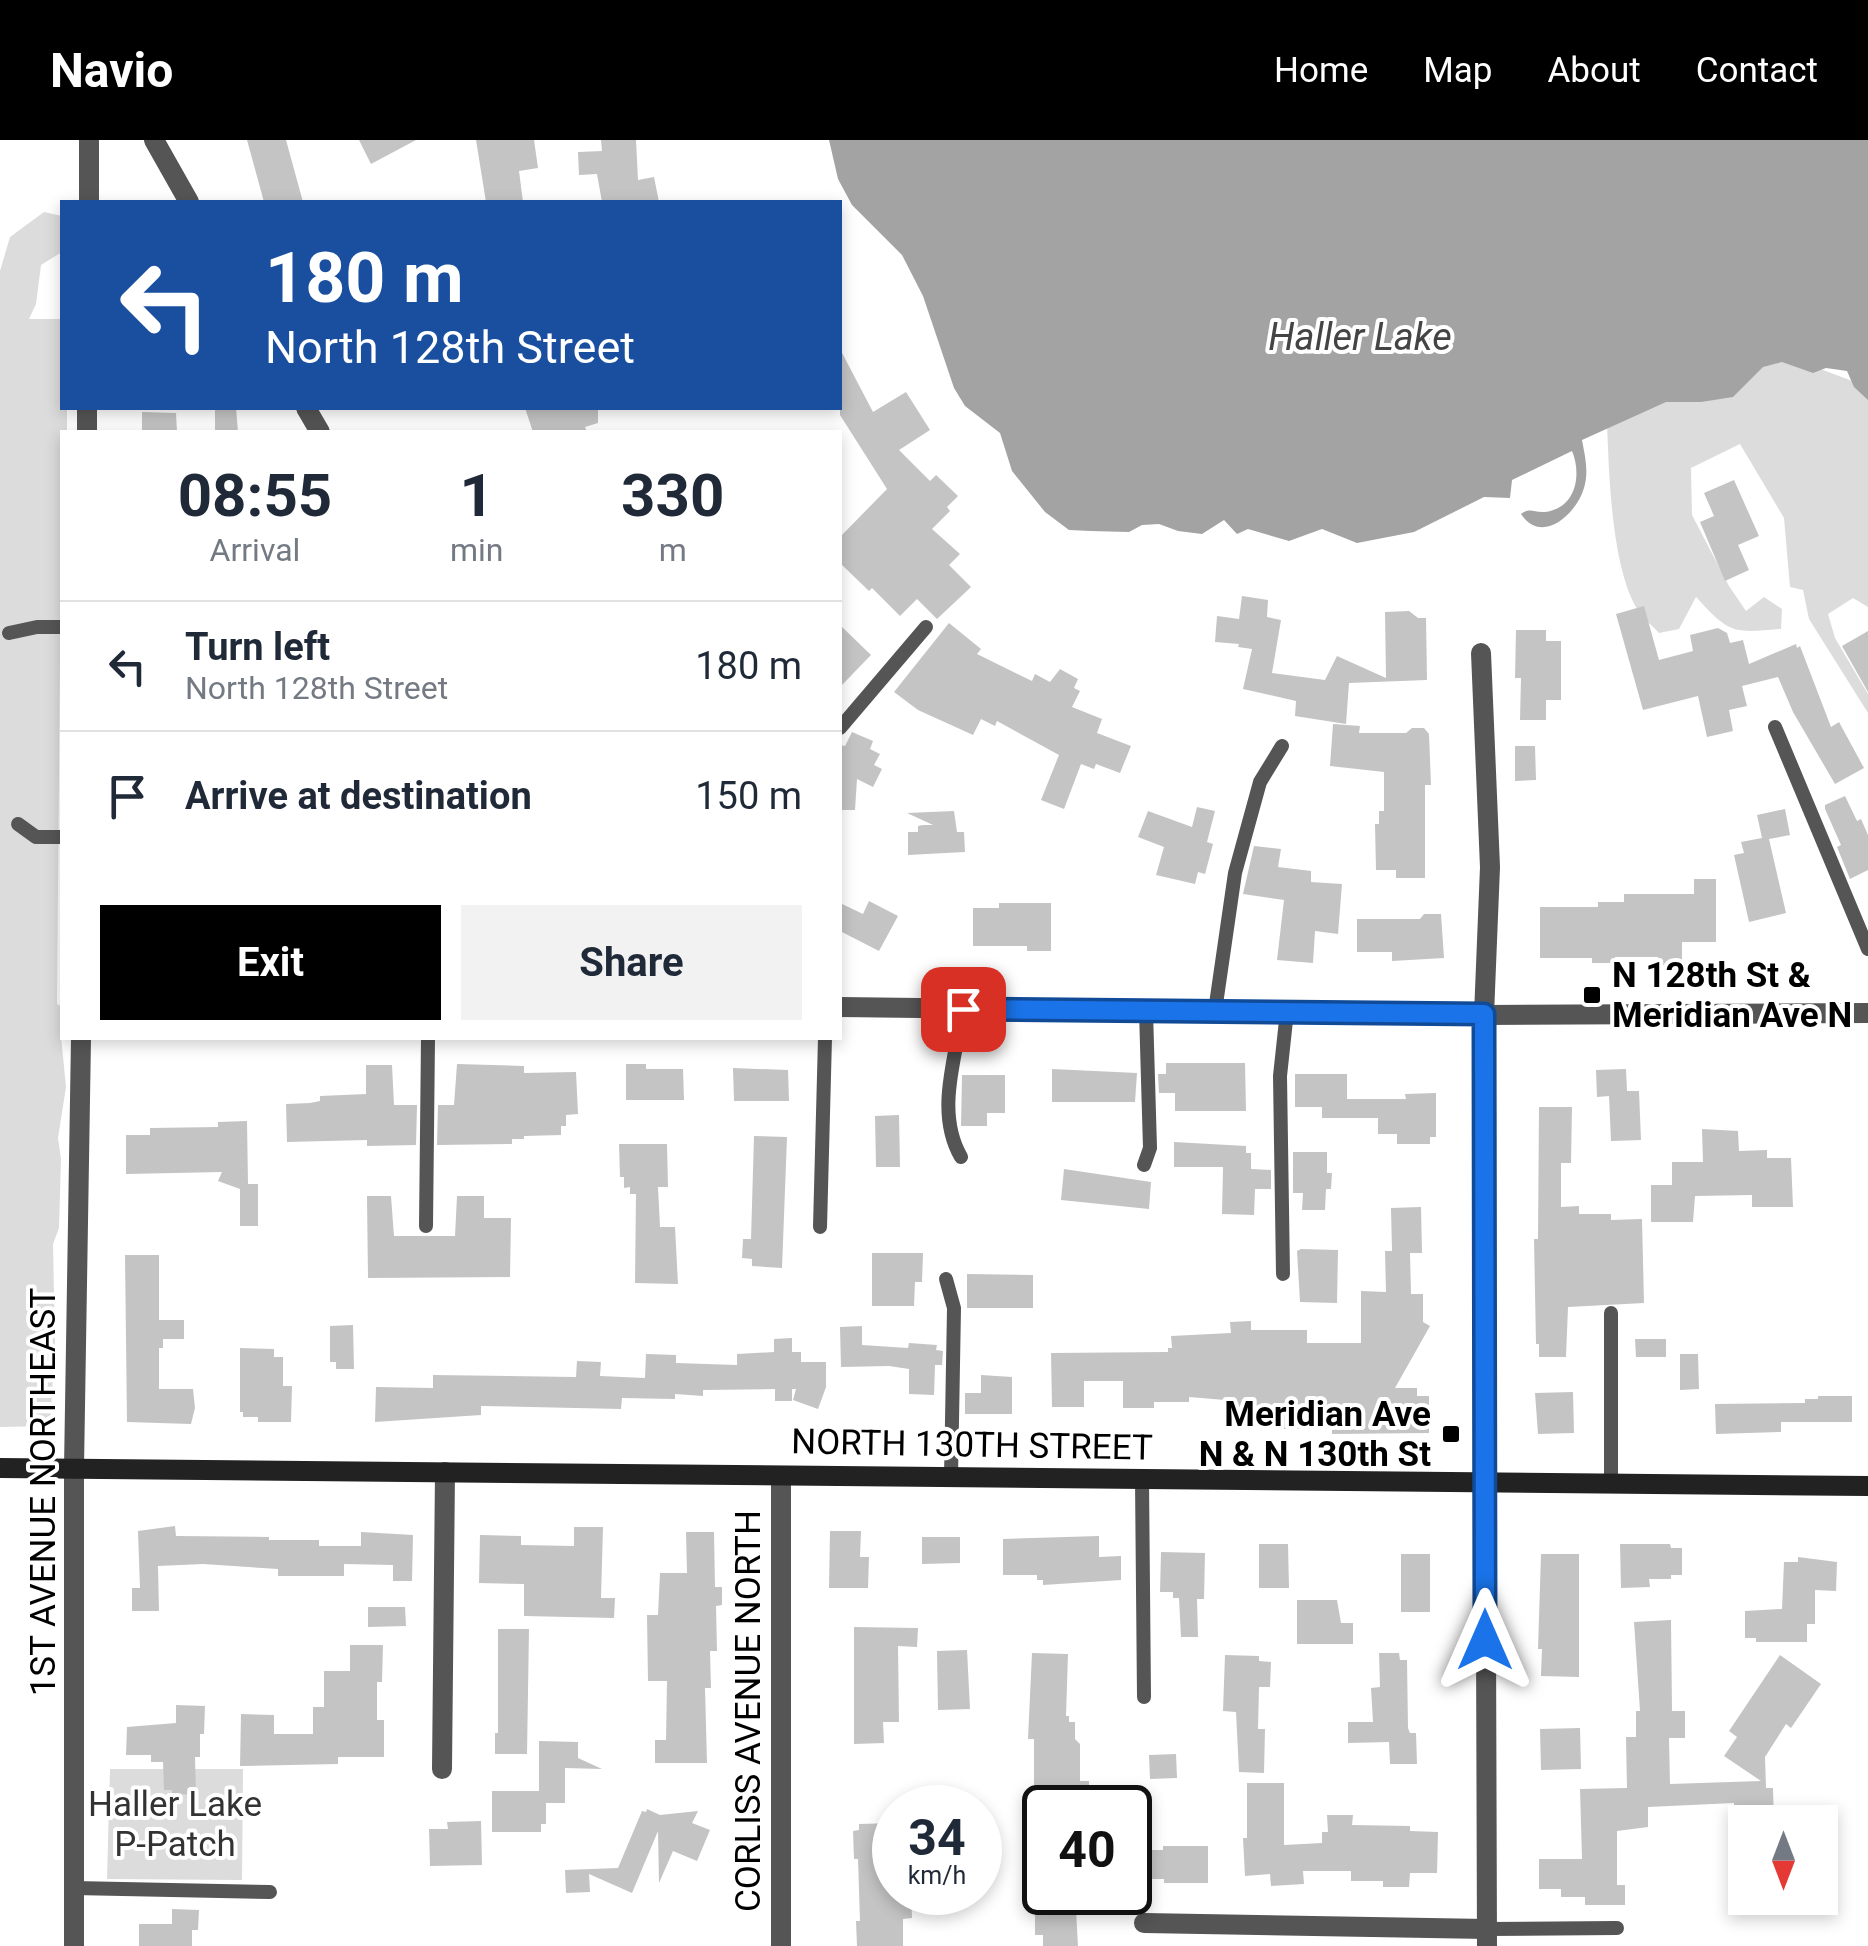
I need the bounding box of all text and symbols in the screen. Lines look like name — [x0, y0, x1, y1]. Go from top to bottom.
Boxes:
text: Navio — [50, 42, 173, 99]
text: Home — [1274, 50, 1368, 91]
text: Map — [1423, 50, 1492, 91]
text: About — [1547, 50, 1641, 91]
text: Contact — [1696, 50, 1818, 91]
text: 180 m — [265, 237, 464, 319]
icon: left — [100, 240, 230, 370]
water label: Haller Lake — [1268, 315, 1452, 359]
text: North 128th Street — [265, 321, 635, 374]
text: 08:55 — [178, 460, 332, 531]
text: 1 — [459, 460, 494, 531]
text: 330 — [621, 460, 724, 531]
text: Arrival — [210, 531, 300, 569]
text: min — [450, 531, 503, 569]
text: m — [659, 531, 687, 569]
text: Turn left — [185, 625, 330, 669]
icon: left — [100, 639, 155, 694]
text: 180 m — [695, 644, 802, 688]
text: North 128th Street — [185, 669, 448, 707]
icon: arrive — [100, 769, 155, 824]
text: Arrive at destination — [185, 774, 532, 818]
text: 150 m — [695, 774, 802, 818]
button: Exit — [100, 905, 441, 1020]
button: Share — [461, 905, 802, 1020]
place label: N 128th St & Meridian Ave N — [1612, 955, 1852, 1036]
pin — [921, 967, 1006, 1052]
icon: arrive — [936, 982, 991, 1037]
marker: N 128th St & Meridian Ave N — [1581, 984, 1603, 1006]
street label: 1ST AVENUE NORTHEAST — [23, 1288, 64, 1696]
place label: Meridian Ave N & N 130th St — [1199, 1394, 1431, 1475]
street label: NORTH 130TH STREET — [791, 1421, 1153, 1469]
marker: Meridian Ave N & N 130th St — [1440, 1423, 1462, 1445]
street label: CORLISS AVENUE NORTH — [728, 1510, 769, 1912]
position arrow — [1433, 1588, 1537, 1692]
park label: Haller Lake P-Patch — [88, 1784, 262, 1865]
speed limit sign: 40 — [1022, 1785, 1152, 1915]
north arrow — [1728, 1805, 1838, 1915]
map controls — [1728, 1805, 1838, 1915]
text: 34 — [908, 1809, 966, 1867]
text: km/h — [908, 1861, 966, 1890]

